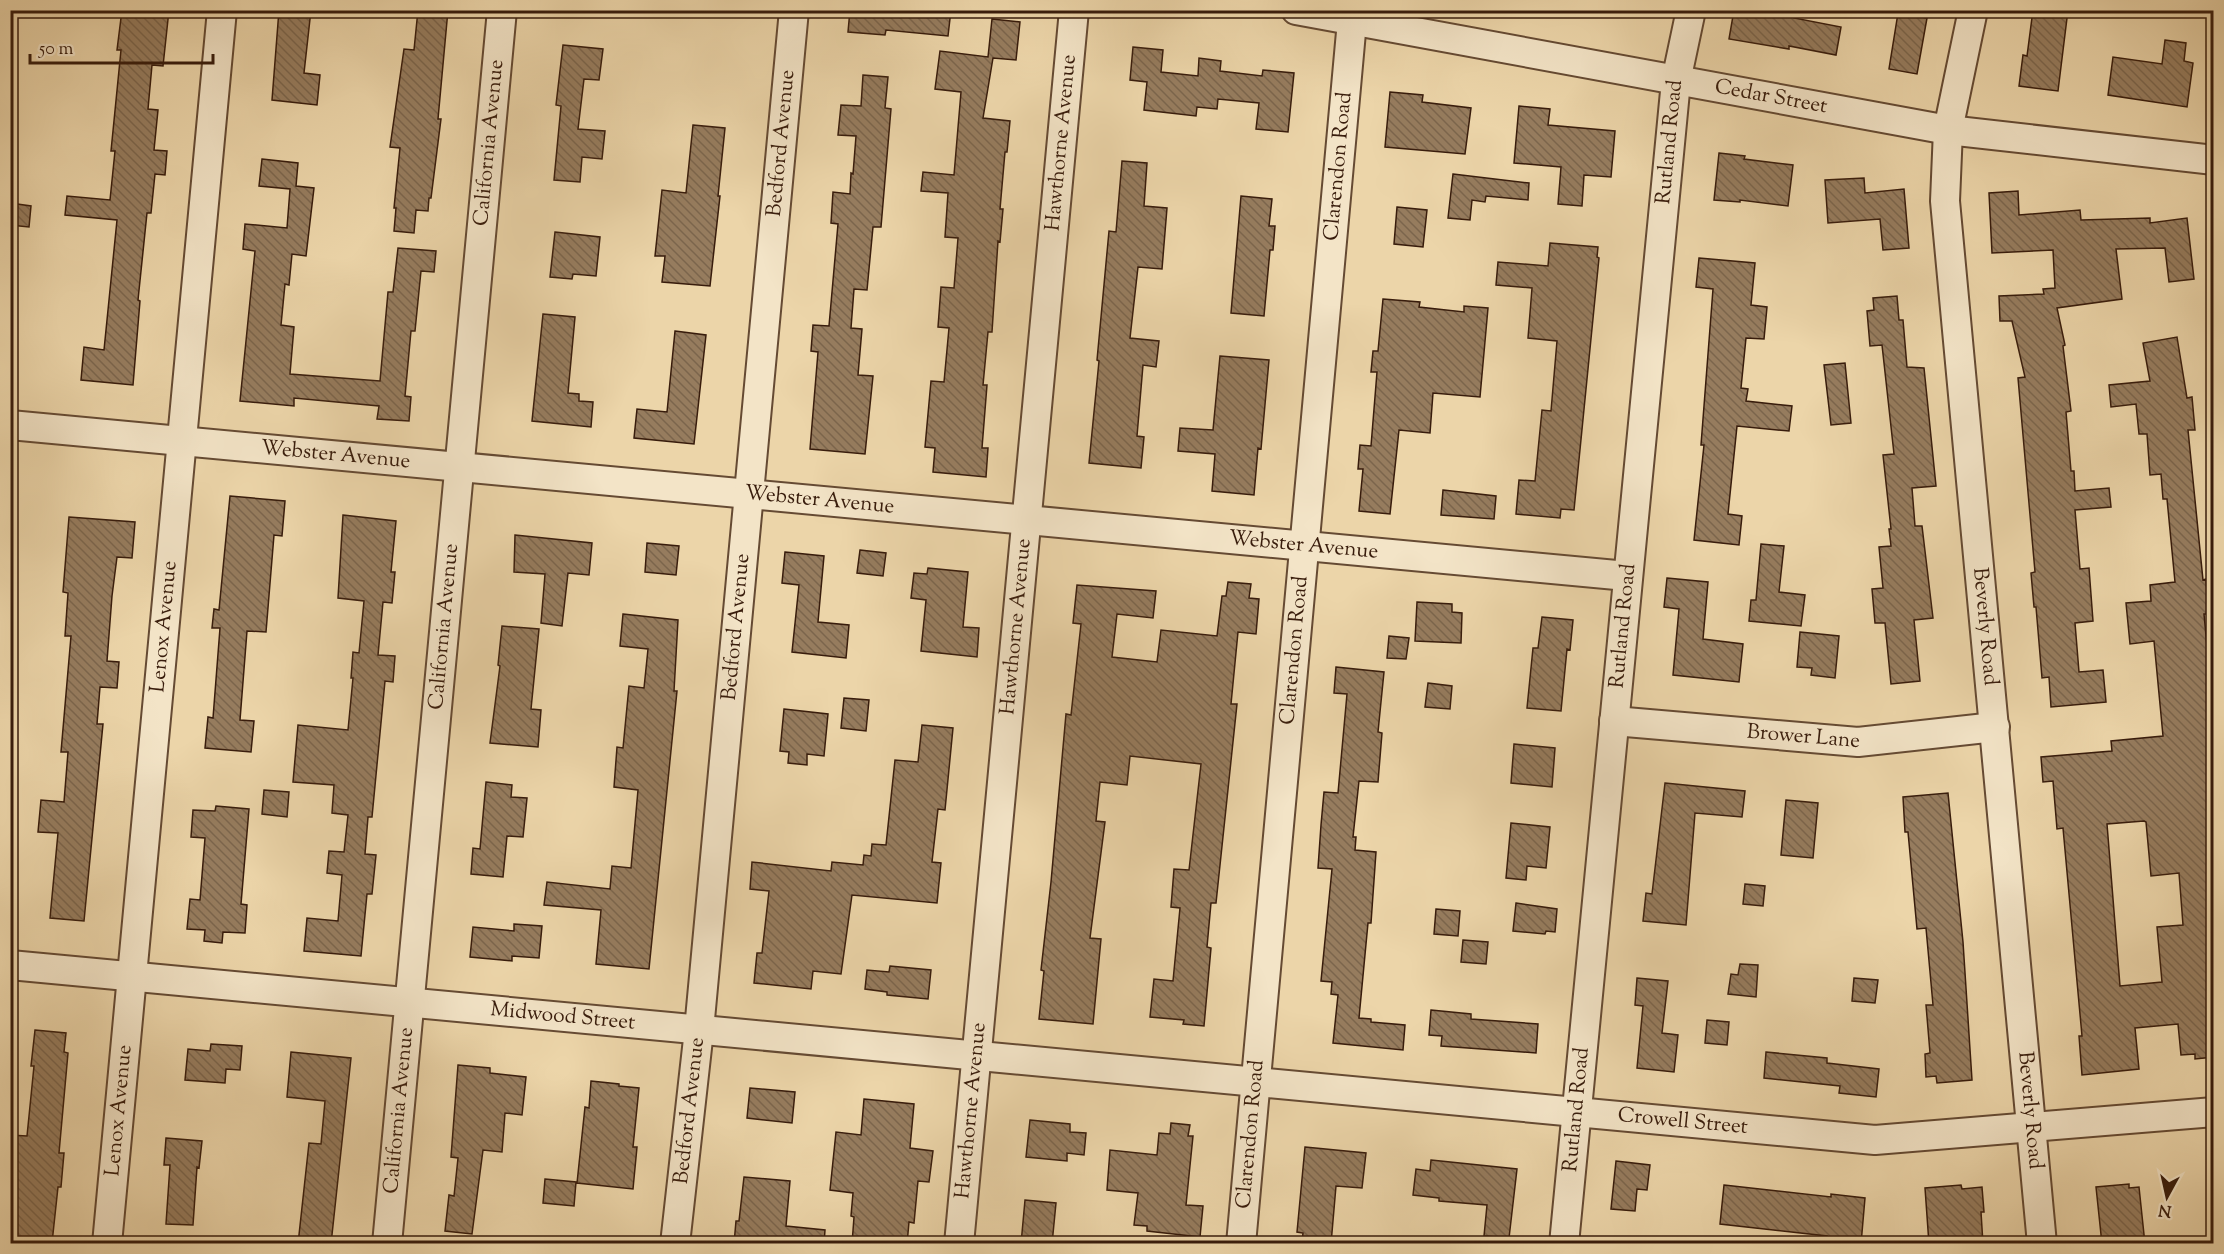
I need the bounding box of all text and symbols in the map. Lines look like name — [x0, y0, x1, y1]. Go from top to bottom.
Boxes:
scale bar — [30, 27, 213, 65]
text: 50 m — [38, 37, 74, 63]
street label: Hawthorne Avenue — [1038, 53, 1085, 232]
street label: California Avenue — [467, 58, 512, 227]
street label: Bedford Avenue — [760, 68, 803, 218]
street label: Cedar Street — [1712, 72, 1830, 122]
street label: Rutland Road — [1649, 78, 1691, 206]
street label: Clarendon Road — [1317, 91, 1361, 242]
street label: Webster Avenue — [259, 433, 412, 477]
street label: Webster Avenue — [743, 479, 896, 523]
street label: Webster Avenue — [1227, 524, 1380, 568]
street label: Hawthorne Avenue — [993, 537, 1040, 716]
street label: California Avenue — [422, 542, 467, 711]
street label: Bedford Avenue — [715, 552, 758, 702]
street label: Lenox Avenue — [143, 559, 186, 694]
street label: Rutland Road — [1603, 562, 1644, 690]
street label: Beverly Road — [1964, 566, 2005, 687]
street label: Clarendon Road — [1273, 575, 1317, 726]
street label: Brower Lane — [1745, 717, 1861, 757]
street label: Midwood Street — [489, 995, 636, 1039]
street label: Hawthorne Avenue — [948, 1021, 995, 1200]
street label: California Avenue — [377, 1026, 422, 1195]
street label: Bedford Avenue — [667, 1036, 713, 1186]
street label: Lenox Avenue — [98, 1043, 141, 1178]
street label: Rutland Road — [1556, 1046, 1598, 1173]
street label: Beverly Road — [2009, 1050, 2050, 1171]
street label: Clarendon Road — [1229, 1059, 1273, 1210]
street label: Crowell Street — [1616, 1101, 1749, 1143]
north arrow — [2137, 1167, 2197, 1227]
text: N — [2157, 1197, 2173, 1222]

